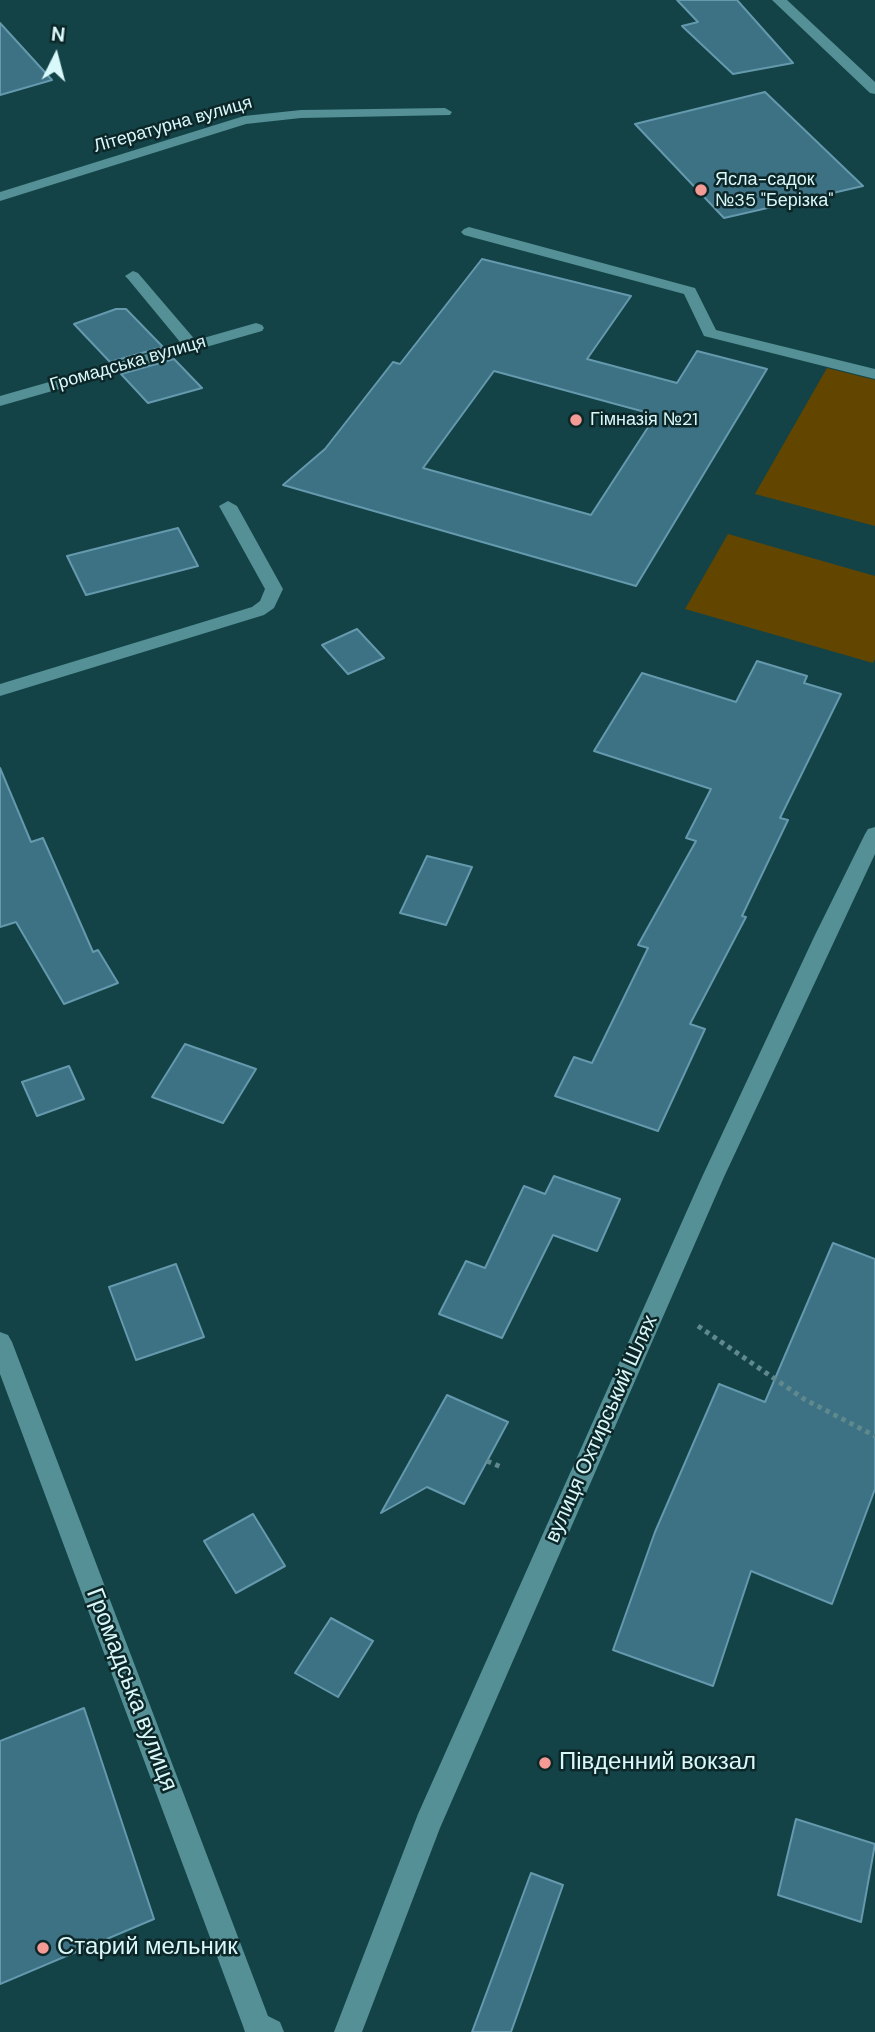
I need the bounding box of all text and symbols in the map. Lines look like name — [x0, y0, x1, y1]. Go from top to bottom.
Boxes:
north arrow — [21, 21, 91, 91]
text: N — [50, 21, 66, 48]
street label: Літературна вулиця — [91, 92, 255, 158]
place label: Ясла-садок №35 "Берізка" — [715, 169, 834, 212]
marker: Ясла-садок №35 "Берізка" — [693, 182, 709, 198]
street label: Громадська вулиця — [47, 331, 209, 397]
place label: Гімназія №21 — [590, 409, 698, 431]
marker: Гімназія №21 — [568, 412, 584, 428]
street label: вулиця Охтирський Шлях — [540, 1311, 664, 1547]
street label: Громадська вулиця — [79, 1584, 183, 1796]
place label: Південний вокзал — [559, 1749, 756, 1777]
marker: Південний вокзал — [537, 1755, 553, 1771]
place label: Старий мельник — [57, 1934, 238, 1962]
marker: Старий мельник — [35, 1940, 51, 1956]

